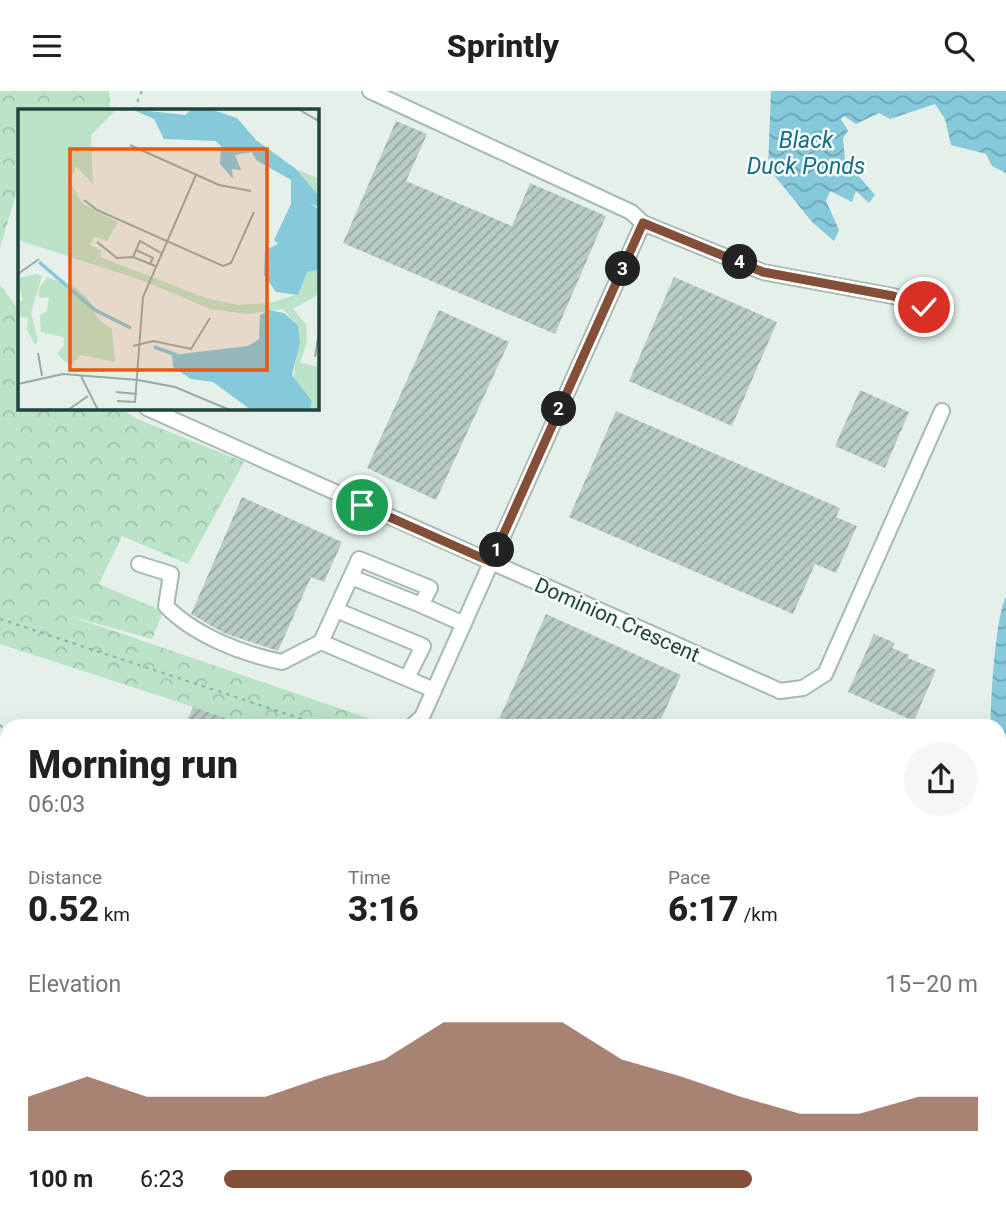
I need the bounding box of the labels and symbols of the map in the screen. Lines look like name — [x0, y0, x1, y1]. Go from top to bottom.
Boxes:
inset map — [18, 109, 318, 409]
water label: Black Duck Ponds — [747, 127, 865, 180]
pin: 4 — [722, 245, 758, 279]
pin: 3 — [606, 251, 640, 287]
pin — [894, 277, 954, 337]
pin: 2 — [542, 391, 576, 427]
pin — [332, 475, 392, 535]
pin: 1 — [480, 533, 514, 567]
street label: Dominion Crescent — [531, 573, 703, 667]

